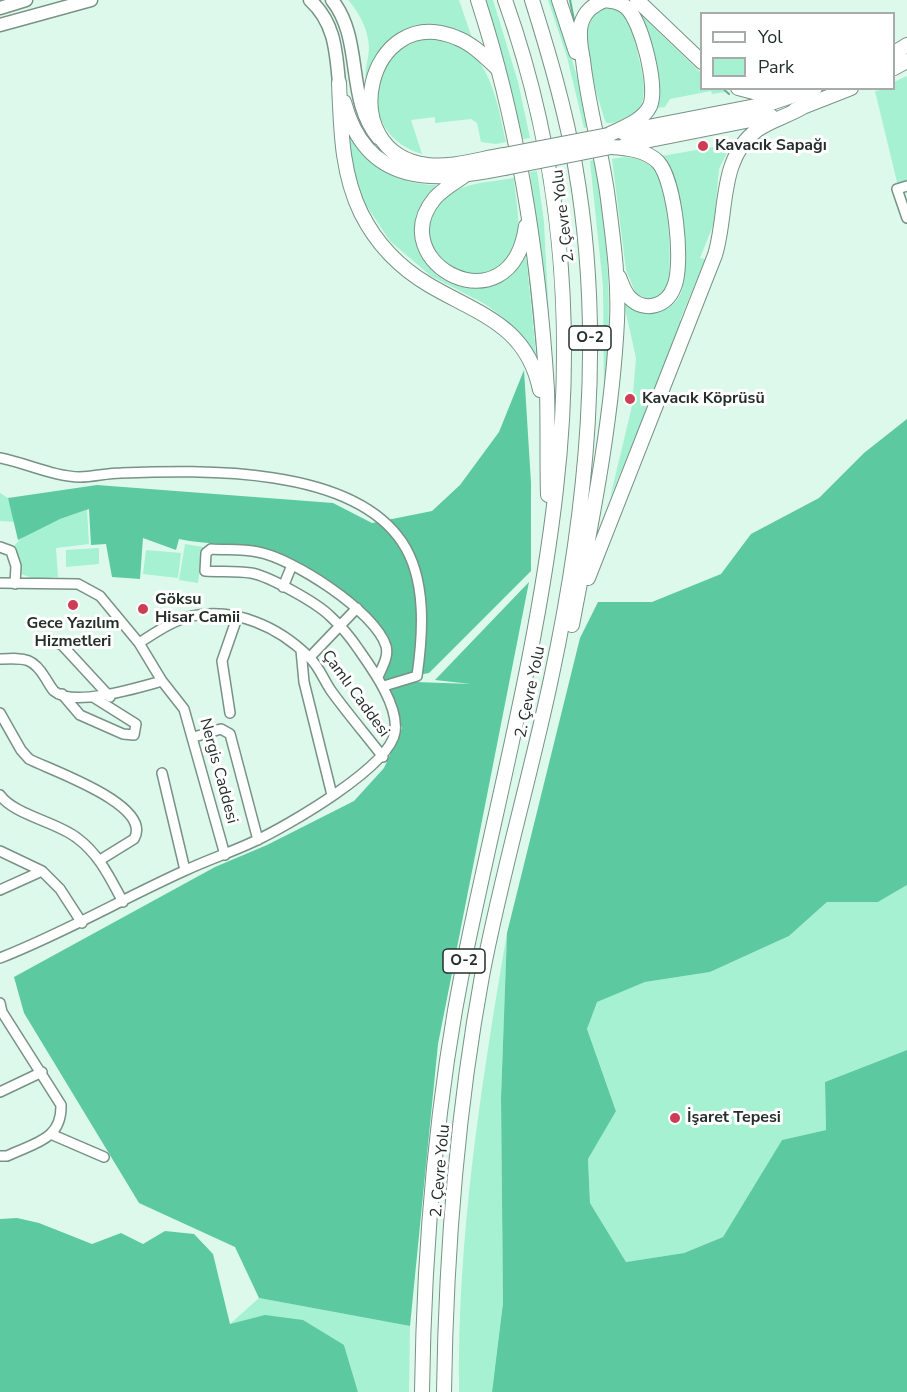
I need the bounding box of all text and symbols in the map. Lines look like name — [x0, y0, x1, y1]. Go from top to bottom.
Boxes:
legend — [700, 12, 895, 90]
text: Yol — [758, 25, 783, 49]
text: Park — [758, 55, 794, 79]
place label: Kavacık Sapağı — [715, 136, 827, 156]
marker: Kavacık Sapağı — [696, 139, 710, 153]
street label: 2. Çevre Yolu — [549, 169, 579, 263]
road number: O-2 — [569, 326, 611, 350]
place label: Kavacık Köprüsü — [642, 389, 765, 409]
marker: Kavacık Köprüsü — [623, 392, 637, 406]
place label: Göksu Hisar Camii — [155, 590, 240, 628]
marker: Gece Yazılım Hizmetleri — [66, 598, 80, 612]
marker: Göksu Hisar Camii — [136, 602, 150, 616]
place label: Gece Yazılım Hizmetleri — [26, 614, 120, 652]
street label: 2. Çevre Yolu — [512, 644, 550, 740]
street label: Çamlı Caddesi — [317, 647, 393, 741]
street label: Nergis Caddesi — [195, 716, 241, 826]
road number: O-2 — [443, 949, 485, 973]
place label: İşaret Tepesi — [687, 1108, 781, 1128]
marker: İşaret Tepesi — [668, 1111, 682, 1125]
street label: 2. Çevre Yolu — [427, 1124, 455, 1218]

